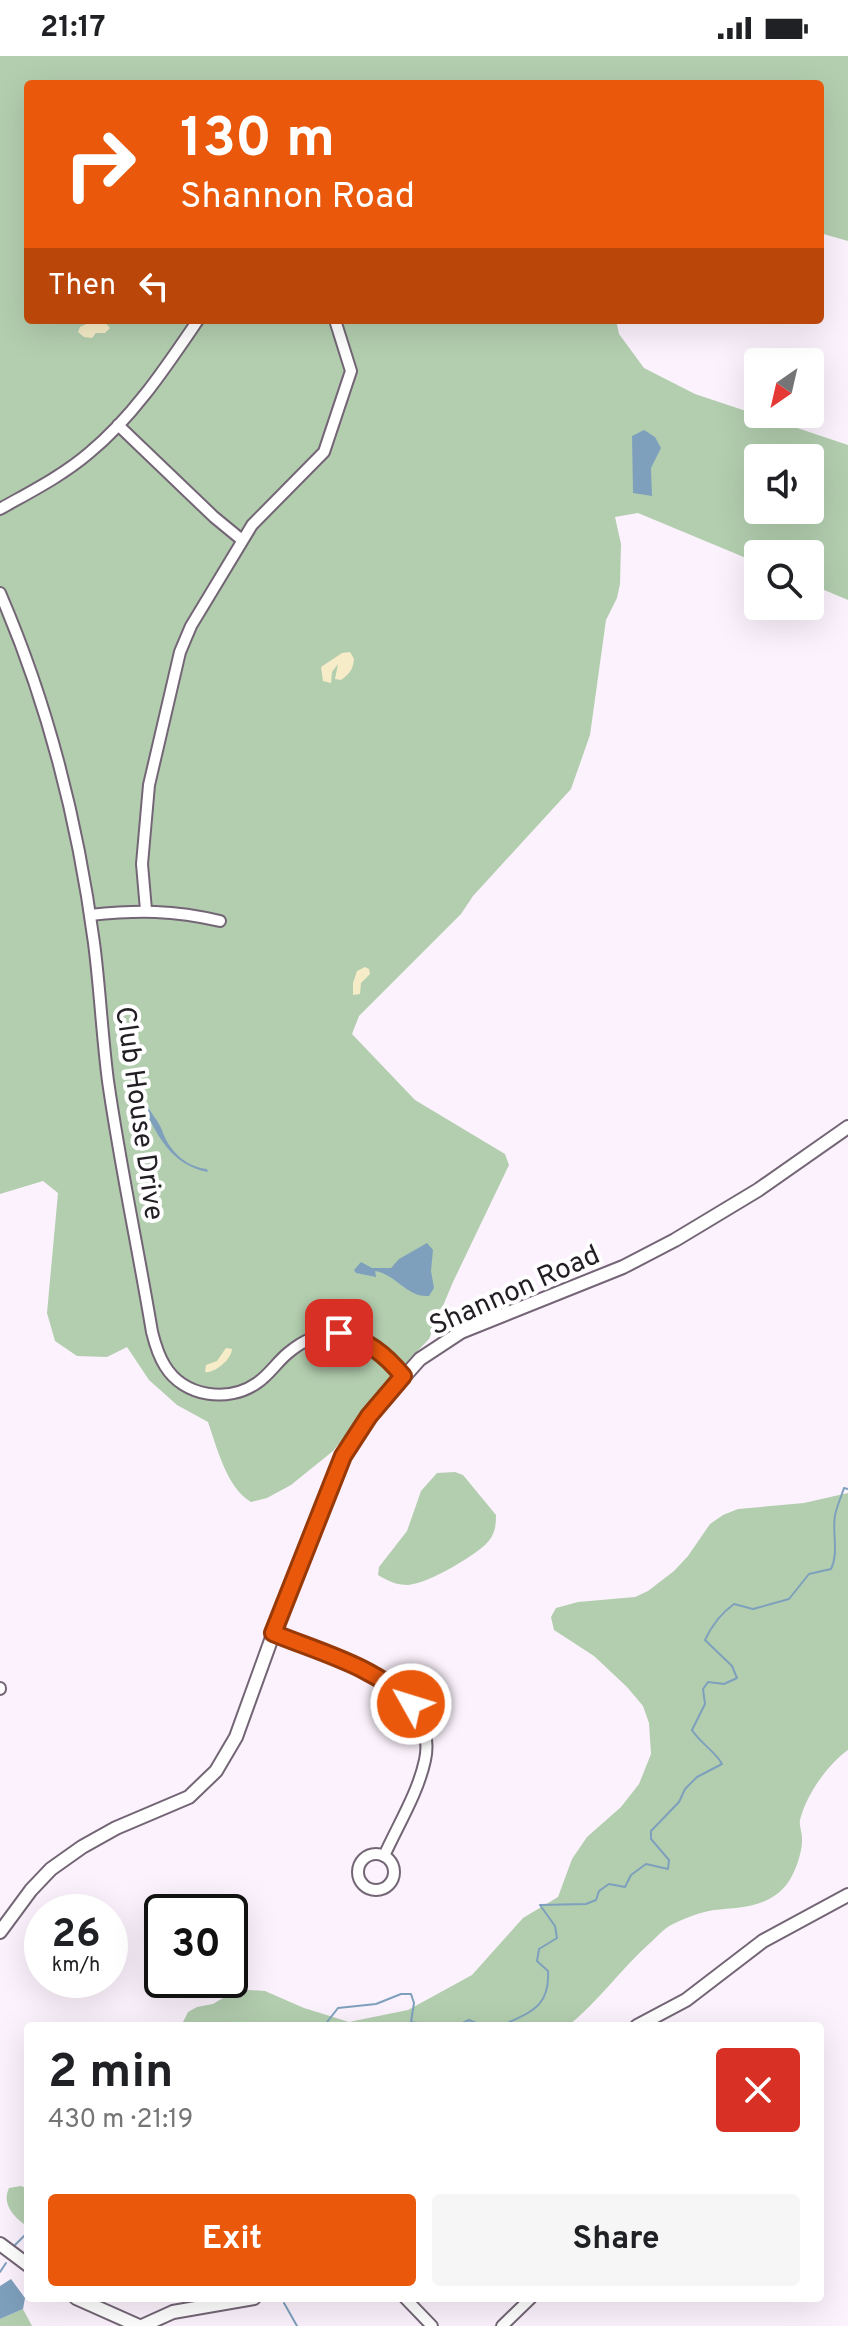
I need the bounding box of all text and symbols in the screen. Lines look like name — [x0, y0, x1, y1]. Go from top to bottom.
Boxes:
text: 21:17 — [40, 10, 106, 47]
text: 130 m — [180, 106, 335, 176]
icon: right — [48, 112, 152, 216]
text: Shannon Road — [180, 175, 415, 221]
icon: left — [132, 264, 176, 308]
text: Then — [48, 268, 116, 305]
north arrow — [744, 348, 824, 428]
map controls — [744, 348, 824, 620]
button: sound — [744, 444, 824, 524]
button: search — [744, 540, 824, 620]
street label: Club House Drive — [105, 1004, 171, 1223]
street label: Shannon Road — [424, 1238, 606, 1345]
pin — [305, 1299, 373, 1367]
icon: arrive — [317, 1311, 361, 1355]
position arrow — [369, 1662, 453, 1746]
speed limit sign: 30 — [144, 1894, 248, 1998]
text: 26 — [51, 1911, 101, 1961]
text: km/h — [52, 1953, 100, 1979]
text: 2 min — [48, 2044, 173, 2104]
button: close — [716, 2048, 800, 2132]
text: 430 m · 21:19 — [48, 2104, 193, 2137]
button: Exit — [48, 2194, 416, 2286]
button: Share — [432, 2194, 800, 2286]

